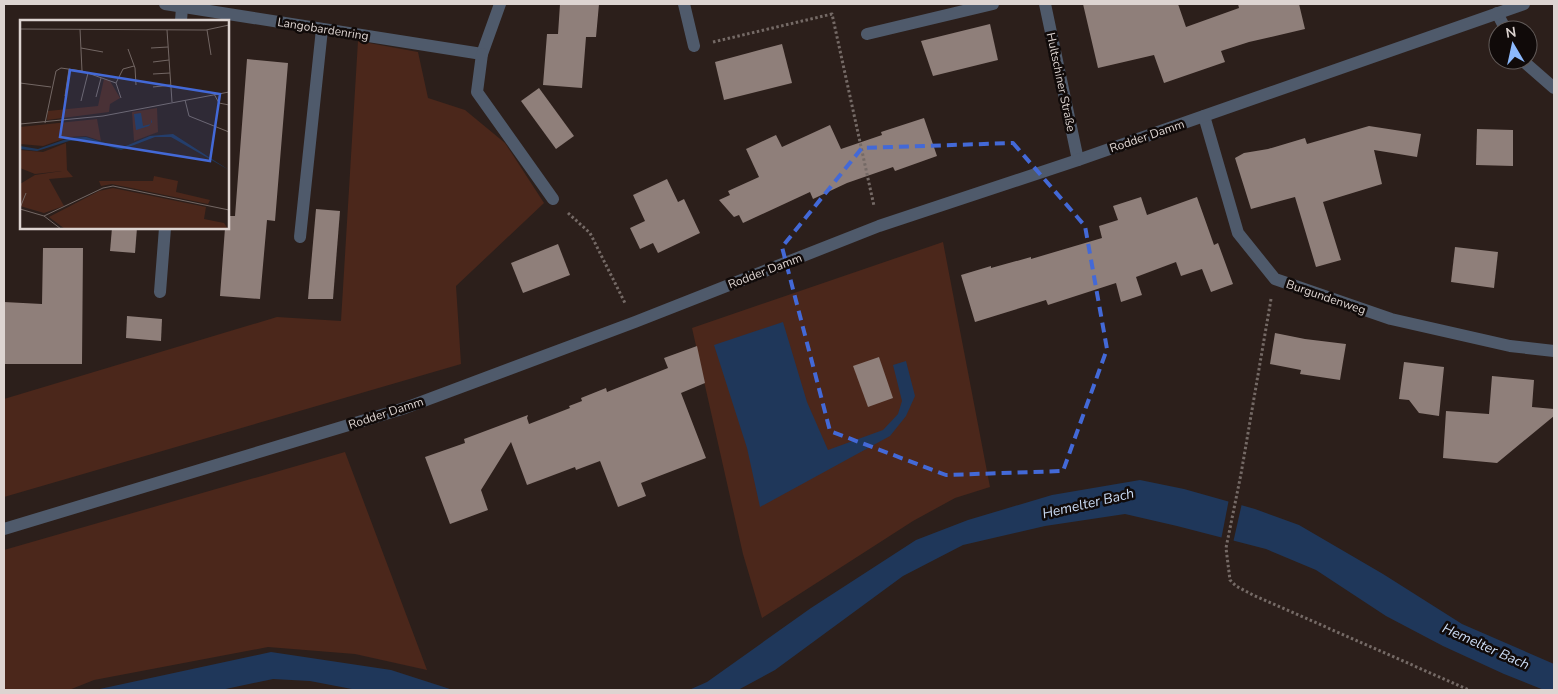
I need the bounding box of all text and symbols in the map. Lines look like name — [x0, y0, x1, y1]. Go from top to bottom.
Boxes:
street label: Langobardenring — [276, 14, 370, 44]
inset map — [20, 20, 229, 229]
north arrow — [1488, 20, 1538, 70]
text: N — [1504, 22, 1518, 43]
street label: Hultschiner Straße — [1043, 31, 1079, 133]
street label: Rodder Damm — [1107, 116, 1187, 156]
street label: Rodder Damm — [726, 250, 804, 292]
street label: Burgundenweg — [1284, 276, 1368, 318]
street label: Rodder Damm — [346, 393, 426, 433]
water label: Hemelter Bach — [1040, 484, 1136, 523]
water label: Hemelter Bach — [1439, 619, 1533, 674]

